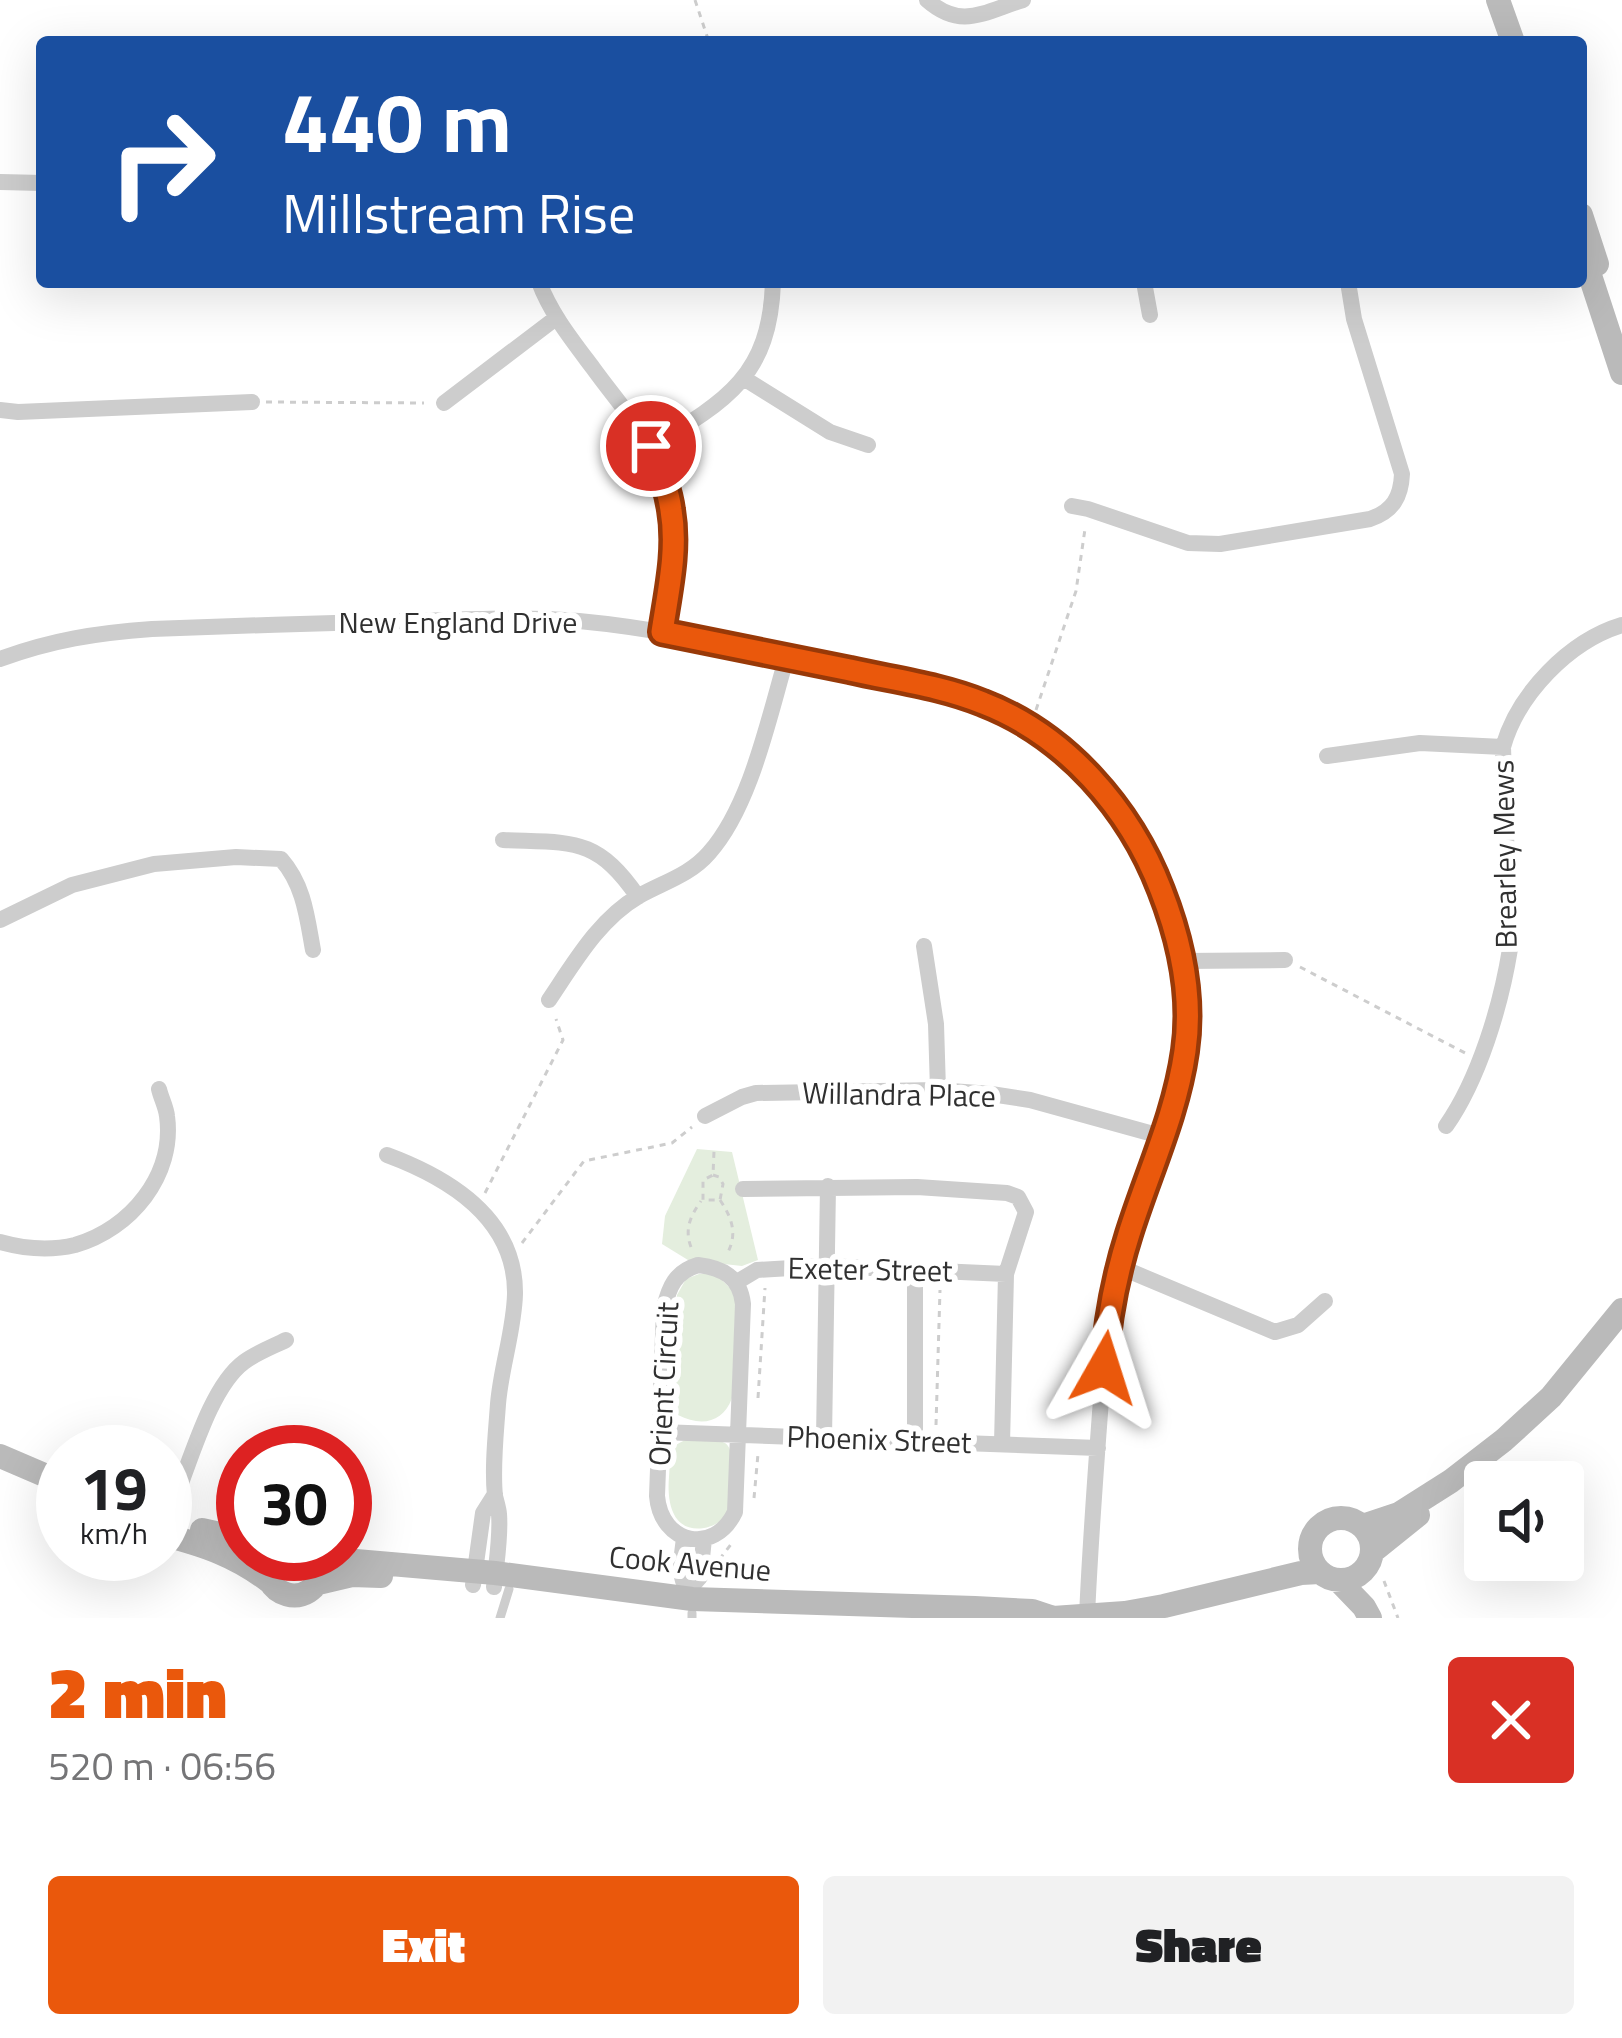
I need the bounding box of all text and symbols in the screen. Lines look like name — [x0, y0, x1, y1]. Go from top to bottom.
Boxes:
text: 440 m — [282, 57, 512, 185]
icon: right — [84, 84, 240, 240]
text: Millstream Rise — [282, 172, 635, 254]
pin — [600, 395, 702, 497]
icon: arrive — [618, 413, 684, 479]
street label: New England Drive — [339, 599, 577, 645]
street label: Brearley Mews — [1479, 759, 1529, 949]
street label: Willandra Place — [802, 1069, 996, 1119]
street label: Exeter Street — [787, 1245, 953, 1293]
street label: Orient Circuit — [636, 1300, 690, 1467]
position arrow — [1041, 1305, 1167, 1431]
street label: Phoenix Street — [786, 1413, 973, 1465]
speed limit sign: 30 — [216, 1425, 372, 1581]
text: 19 — [80, 1442, 148, 1533]
map controls — [1464, 1461, 1584, 1581]
button: sound — [1464, 1461, 1584, 1581]
text: km/h — [80, 1510, 148, 1556]
street label: Cook Avenue — [607, 1533, 773, 1593]
text: 2 min — [48, 1636, 227, 1746]
button: close — [1448, 1657, 1574, 1783]
text: 520 m · 06:56 — [48, 1736, 276, 1795]
button: Exit — [48, 1876, 799, 2014]
button: Share — [823, 1876, 1574, 2014]

